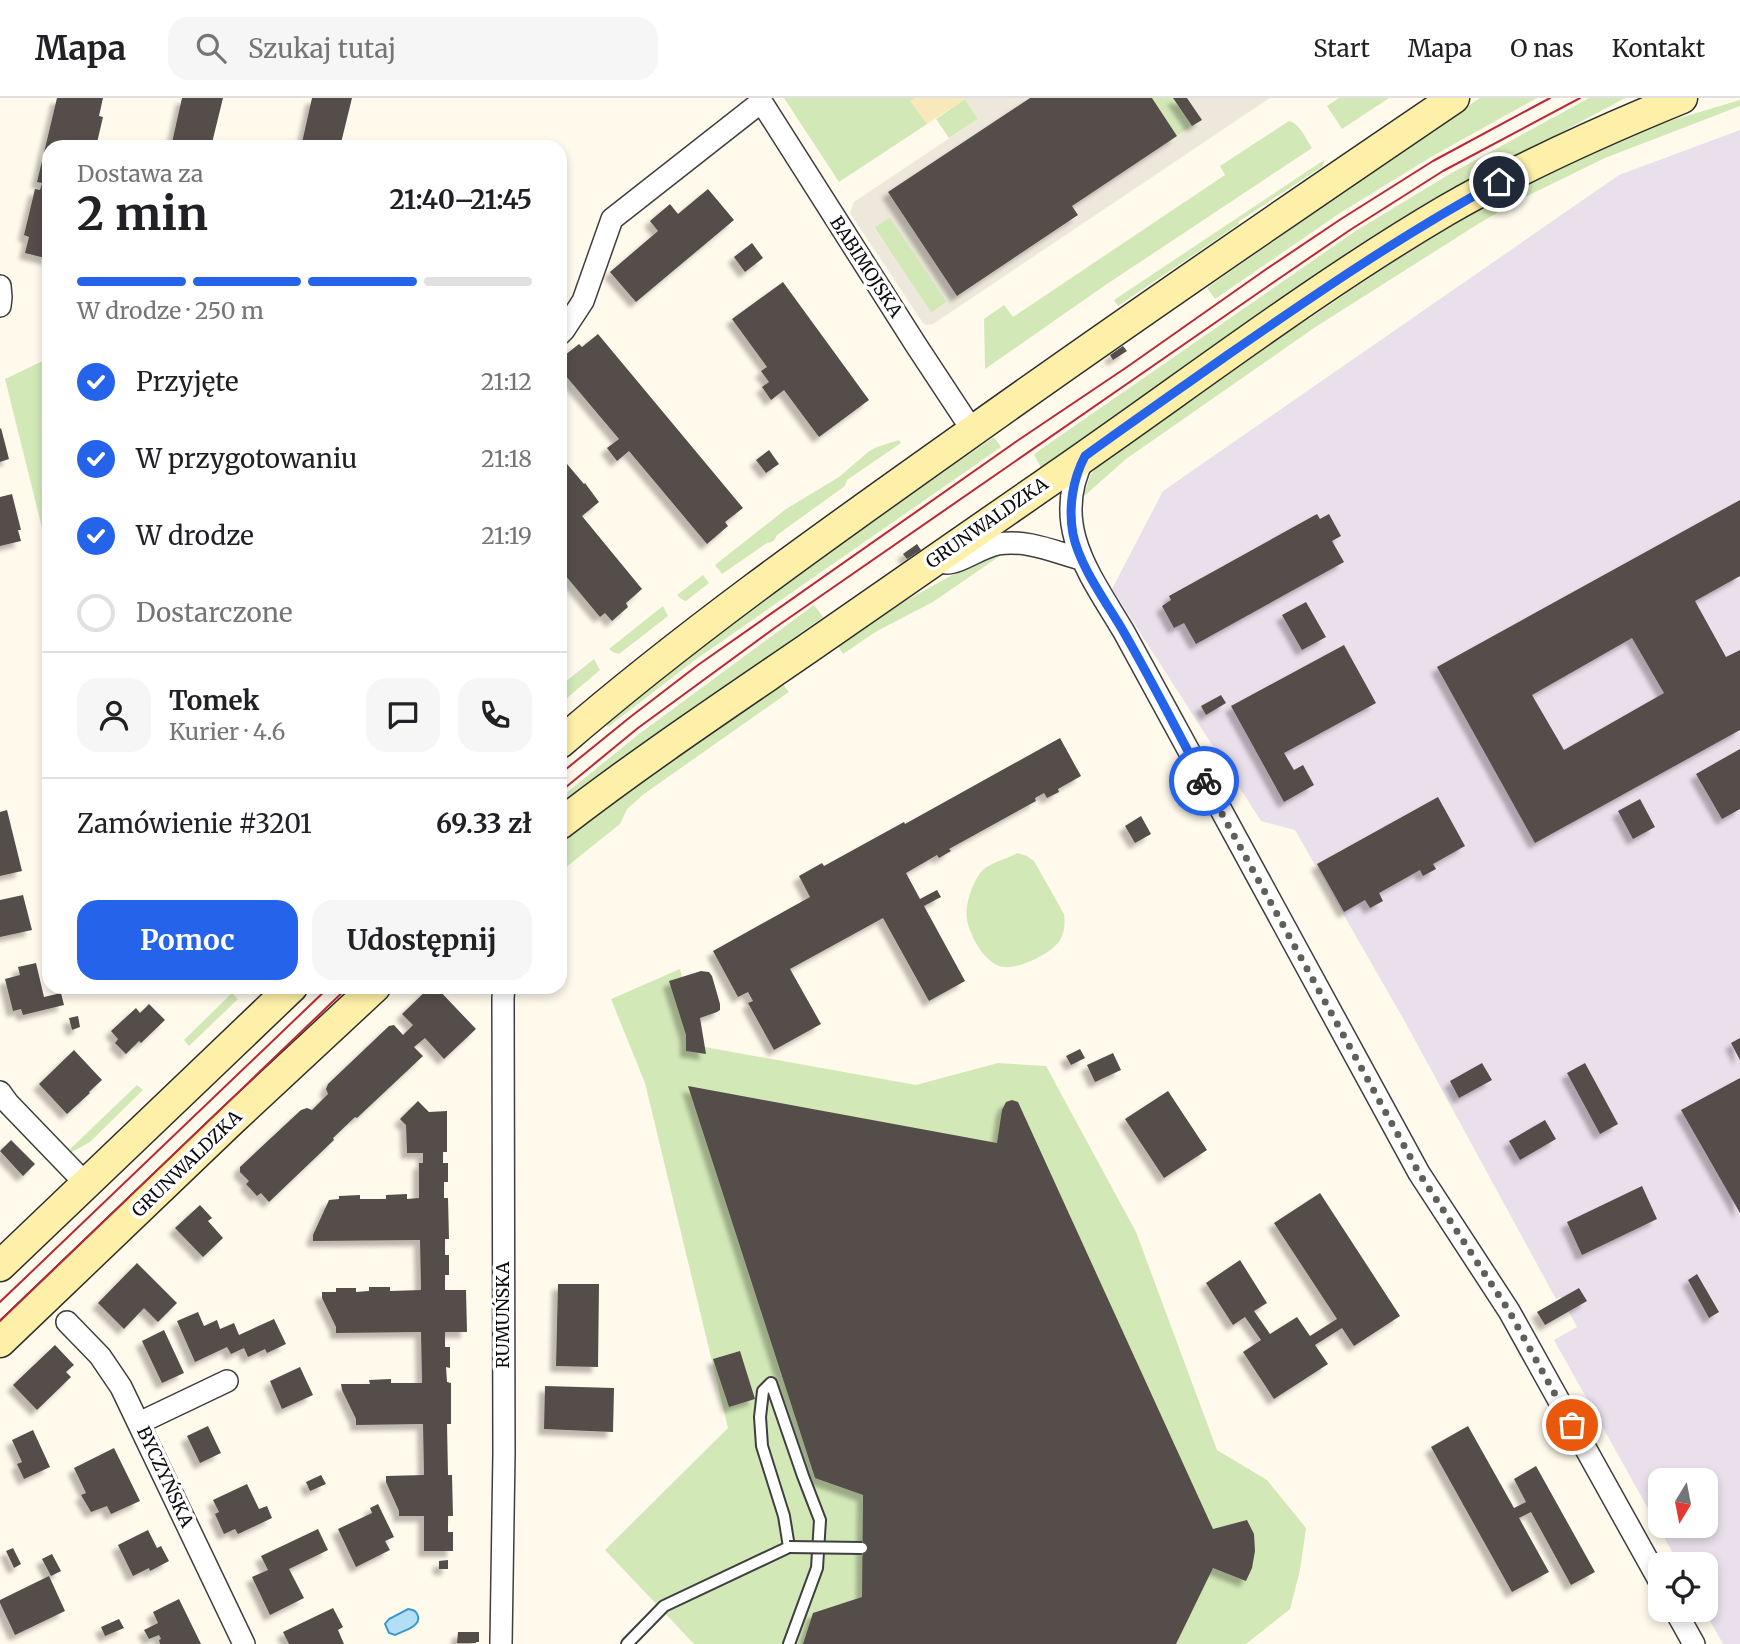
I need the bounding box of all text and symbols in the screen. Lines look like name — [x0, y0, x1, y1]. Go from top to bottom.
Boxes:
search box — [168, 17, 658, 80]
text: Mapa — [35, 28, 126, 69]
icon: search — [192, 29, 230, 67]
text: Szukaj tutaj — [248, 32, 396, 65]
text: Start — [1313, 33, 1370, 64]
text: Mapa — [1408, 33, 1472, 64]
text: O nas — [1510, 33, 1574, 64]
text: Kontakt — [1612, 33, 1705, 64]
pin — [1469, 152, 1529, 212]
text: Dostawa za — [77, 159, 203, 188]
icon: home — [1480, 163, 1518, 201]
text: 21:40–21:45 — [390, 183, 532, 216]
text: 2 min — [77, 185, 208, 243]
street label: BABIMOJSKA — [825, 212, 908, 322]
text: W drodze · 250 m — [77, 296, 264, 325]
icon: check — [77, 363, 115, 401]
text: Przyjęte — [136, 365, 239, 398]
text: 21:12 — [481, 367, 532, 396]
icon: check — [77, 440, 115, 478]
text: W przygotowaniu — [136, 442, 357, 475]
text: 21:18 — [481, 444, 532, 473]
street label: GRUNWALDZKA — [921, 472, 1053, 573]
icon: check — [77, 517, 115, 555]
text: W drodze — [136, 519, 254, 552]
text: 21:19 — [481, 521, 532, 550]
text: Dostarczone — [136, 596, 292, 629]
button: person — [77, 678, 151, 752]
button: chat — [366, 678, 440, 752]
button: phone — [458, 678, 532, 752]
text: Tomek — [169, 684, 259, 717]
text: Kurier · 4.6 — [169, 717, 285, 746]
courier — [1169, 746, 1239, 816]
icon: bike — [1185, 762, 1223, 800]
text: Zamówienie #3201 — [77, 807, 312, 840]
text: 69.33 zł — [436, 807, 532, 840]
button: Pomoc — [77, 900, 298, 980]
button: Udostępnij — [312, 900, 532, 980]
street label: GRUNWALDZKA — [127, 1105, 247, 1222]
street label: RUMUŃSKA — [491, 1261, 514, 1368]
pin — [1542, 1395, 1602, 1455]
icon: bag — [1553, 1406, 1591, 1444]
street label: BYCZYŃSKA — [132, 1423, 199, 1531]
north arrow — [1648, 1468, 1718, 1538]
map controls — [1648, 1468, 1718, 1622]
button: locate — [1648, 1552, 1718, 1622]

